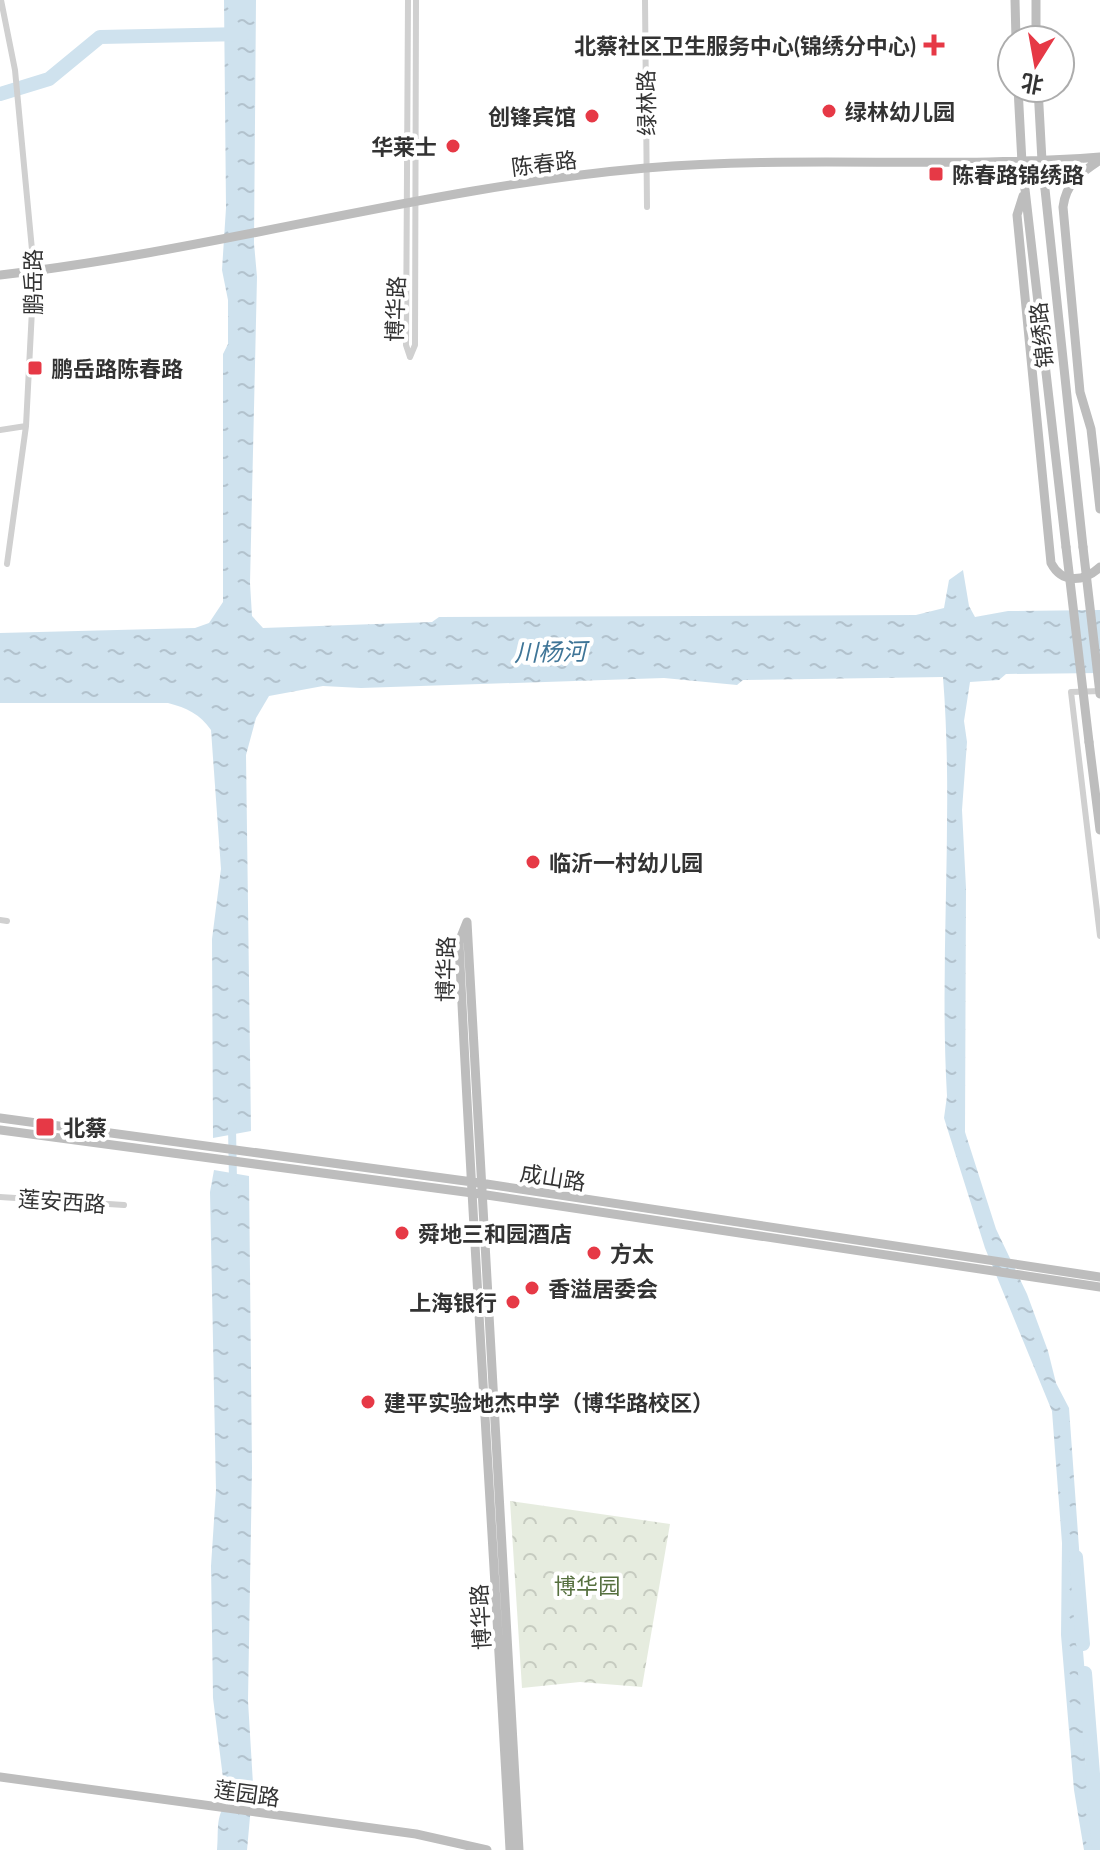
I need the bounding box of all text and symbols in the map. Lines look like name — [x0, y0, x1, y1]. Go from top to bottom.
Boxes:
north arrow — [996, 24, 1076, 104]
place label: 北蔡社区卫生服务中心(锦绣分中心) — [574, 32, 916, 59]
marker: 北蔡社区卫生服务中心(锦绣分中心) — [923, 34, 945, 56]
text: 北 — [1019, 69, 1045, 99]
street label: 绿林路 — [632, 70, 660, 136]
place label: 绿林幼儿园 — [845, 98, 955, 125]
marker: 绿林幼儿园 — [820, 102, 838, 120]
place label: 创锋宾馆 — [488, 103, 576, 130]
marker: 创锋宾馆 — [583, 107, 601, 125]
place label: 华莱士 — [371, 133, 437, 160]
marker: 华莱士 — [444, 137, 462, 155]
street label: 陈春路 — [510, 146, 578, 180]
place label: 陈春路锦绣路 — [952, 161, 1084, 188]
marker: 陈春路锦绣路 — [927, 165, 945, 183]
street label: 鹏岳路 — [19, 249, 46, 315]
street label: 博华路 — [380, 276, 410, 342]
street label: 锦绣路 — [1024, 301, 1058, 369]
place label: 鹏岳路陈春路 — [51, 355, 183, 382]
marker: 鹏岳路陈春路 — [26, 359, 44, 377]
water label: 川杨河 — [514, 636, 590, 666]
place label: 临沂一村幼儿园 — [549, 849, 703, 876]
marker: 临沂一村幼儿园 — [524, 853, 542, 871]
street label: 博华路 — [431, 936, 459, 1002]
place label: 北蔡 — [63, 1114, 107, 1141]
marker: 北蔡 — [34, 1116, 56, 1138]
street label: 成山路 — [518, 1159, 588, 1195]
street label: 莲安西路 — [17, 1184, 107, 1218]
place label: 舜地三和园酒店 — [418, 1220, 572, 1247]
marker: 舜地三和园酒店 — [393, 1224, 411, 1242]
place label: 方太 — [610, 1240, 654, 1267]
marker: 方太 — [585, 1244, 603, 1262]
place label: 香溢居委会 — [548, 1275, 658, 1302]
marker: 香溢居委会 — [523, 1279, 541, 1297]
place label: 上海银行 — [409, 1289, 497, 1316]
marker: 上海银行 — [504, 1293, 522, 1311]
place label: 建平实验地杰中学（博华路校区） — [384, 1389, 714, 1416]
marker: 建平实验地杰中学（博华路校区） — [359, 1393, 377, 1411]
park label: 博华园 — [554, 1572, 620, 1599]
street label: 博华路 — [465, 1583, 495, 1651]
street label: 莲园路 — [212, 1775, 282, 1811]

